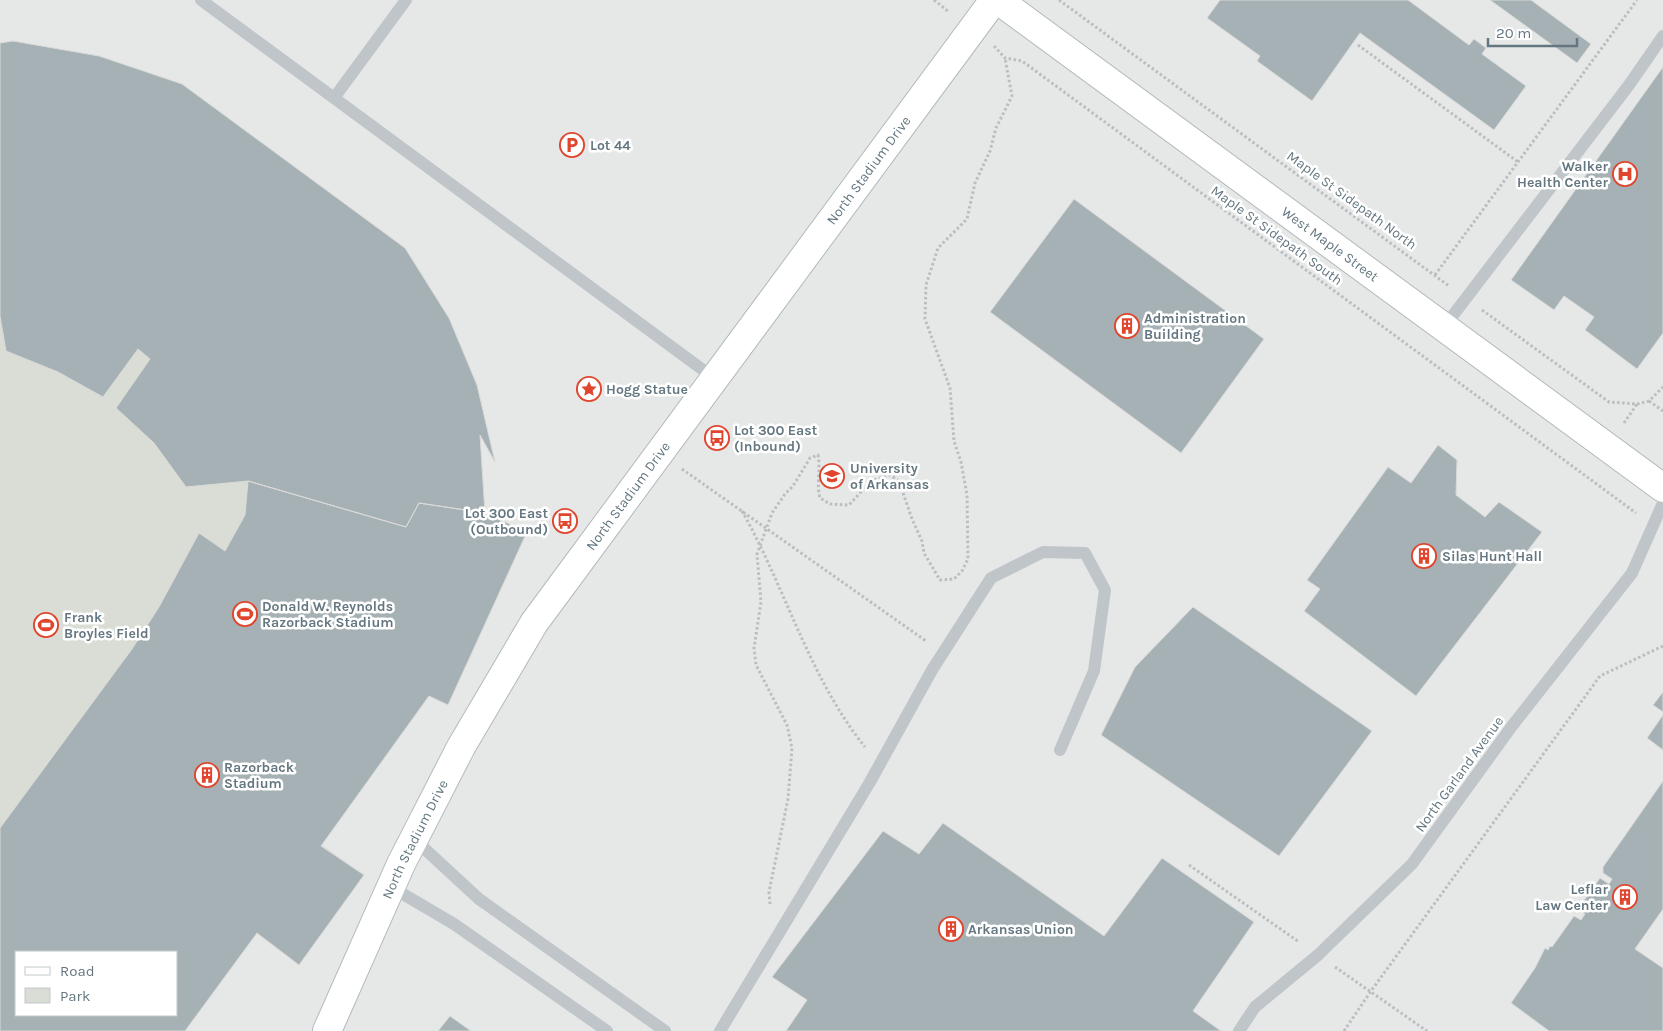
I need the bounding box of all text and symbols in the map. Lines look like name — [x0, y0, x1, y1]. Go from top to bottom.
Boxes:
scale bar — [1488, 15, 1577, 47]
text: 20 m — [1496, 24, 1531, 42]
street label: North Stadium Drive — [823, 113, 915, 228]
parking icon: Lot 44 — [559, 132, 585, 158]
place label: Lot 44 — [590, 137, 631, 154]
street label: Maple St Sidepath North — [1283, 148, 1420, 253]
place label: Walker Health Center — [1517, 158, 1609, 191]
hospital icon: Walker Health Center — [1612, 161, 1638, 187]
street label: Maple St Sidepath South — [1208, 182, 1346, 289]
street label: West Maple Street — [1278, 203, 1382, 285]
place label: Administration Building — [1144, 310, 1246, 343]
building icon: Administration Building — [1114, 313, 1140, 339]
place icon: Hogg Statue — [576, 376, 602, 402]
place label: Hogg Statue — [606, 381, 688, 398]
place label: Lot 300 East (Inbound) — [734, 422, 818, 455]
bus stop icon: Lot 300 East (Inbound) — [704, 425, 730, 451]
street label: North Stadium Drive — [582, 439, 674, 554]
place label: University of Arkansas — [850, 460, 929, 493]
school or university icon: University of Arkansas — [819, 463, 845, 489]
place label: Lot 300 East (Outbound) — [465, 505, 548, 538]
bus stop icon: Lot 300 East (Outbound) — [552, 508, 578, 534]
building icon: Silas Hunt Hall — [1411, 543, 1437, 569]
place label: Silas Hunt Hall — [1442, 548, 1542, 565]
place label: Donald W. Reynolds Razorback Stadium — [262, 598, 393, 631]
sports icon: Donald W. Reynolds Razorback Stadium — [232, 601, 258, 627]
place label: Frank Broyles Field — [64, 609, 149, 642]
sports icon: Frank Broyles Field — [33, 612, 59, 638]
street label: North Garland Avenue — [1412, 713, 1507, 835]
place label: Razorback Stadium — [224, 759, 295, 792]
building icon: Razorback Stadium — [194, 762, 220, 788]
street label: North Stadium Drive — [379, 777, 452, 902]
place label: Leflar Law Center — [1535, 881, 1608, 914]
building icon: Leflar Law Center — [1612, 884, 1638, 910]
building icon: Arkansas Union — [938, 916, 964, 942]
place label: Arkansas Union — [968, 921, 1074, 938]
legend — [15, 951, 178, 1016]
text: Road — [60, 962, 95, 980]
text: Park — [60, 987, 90, 1005]

